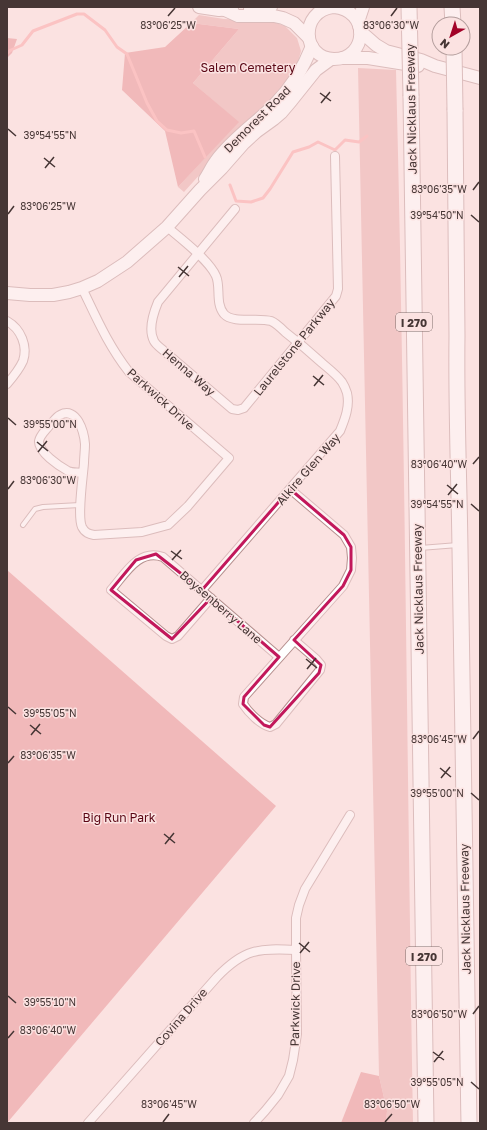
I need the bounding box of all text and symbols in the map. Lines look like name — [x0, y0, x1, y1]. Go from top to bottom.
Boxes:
north arrow — [431, 16, 471, 56]
text: 83°06'25"W — [140, 19, 196, 31]
text: 83°06'30"W — [363, 19, 419, 31]
text: N — [437, 36, 452, 52]
street label: Jack Nicklaus Freeway — [402, 43, 420, 175]
park label: Salem Cemetery — [201, 60, 296, 75]
street label: Demorest Road — [220, 82, 294, 156]
text: 39°54'55"N — [24, 129, 77, 141]
text: 83°06'35"W — [411, 183, 467, 195]
text: 83°06'25"W — [20, 200, 76, 212]
text: 39°54'50"N — [410, 209, 464, 221]
street label: Laurelstone Parkway — [250, 295, 338, 399]
road number: I 270 — [396, 313, 432, 331]
street label: Henna Way — [160, 345, 219, 399]
street label: Parkwick Drive — [124, 365, 198, 433]
text: 39°55'00"N — [23, 418, 77, 430]
street label: Alkire Glen Way — [273, 430, 343, 508]
text: 83°06'40"W — [411, 458, 468, 470]
text: 83°06'30"W — [20, 474, 76, 486]
text: 39°54'55"N — [411, 498, 464, 510]
street label: Jack Nicklaus Freeway — [409, 523, 427, 655]
street label: Boysenberry Lane — [177, 567, 265, 647]
text: 39°55'05"N — [23, 707, 77, 719]
text: 83°06'45"W — [411, 733, 467, 745]
text: 83°06'35"W — [20, 749, 76, 761]
text: 39°55'00"N — [410, 787, 464, 799]
park label: Big Run Park — [82, 810, 156, 825]
street label: Jack Nicklaus Freeway — [456, 843, 474, 975]
road number: I 270 — [406, 947, 442, 965]
street label: Parkwick Drive — [287, 961, 303, 1047]
street label: Covina Drive — [152, 985, 210, 1049]
text: 39°55'10"N — [24, 996, 76, 1008]
text: 83°06'50"W — [411, 1008, 467, 1020]
text: 83°06'40"W — [20, 1024, 77, 1036]
text: 39°55'05"N — [410, 1076, 464, 1088]
text: 83°06'45"W — [141, 1098, 197, 1110]
text: 83°06'50"W — [364, 1098, 420, 1110]

